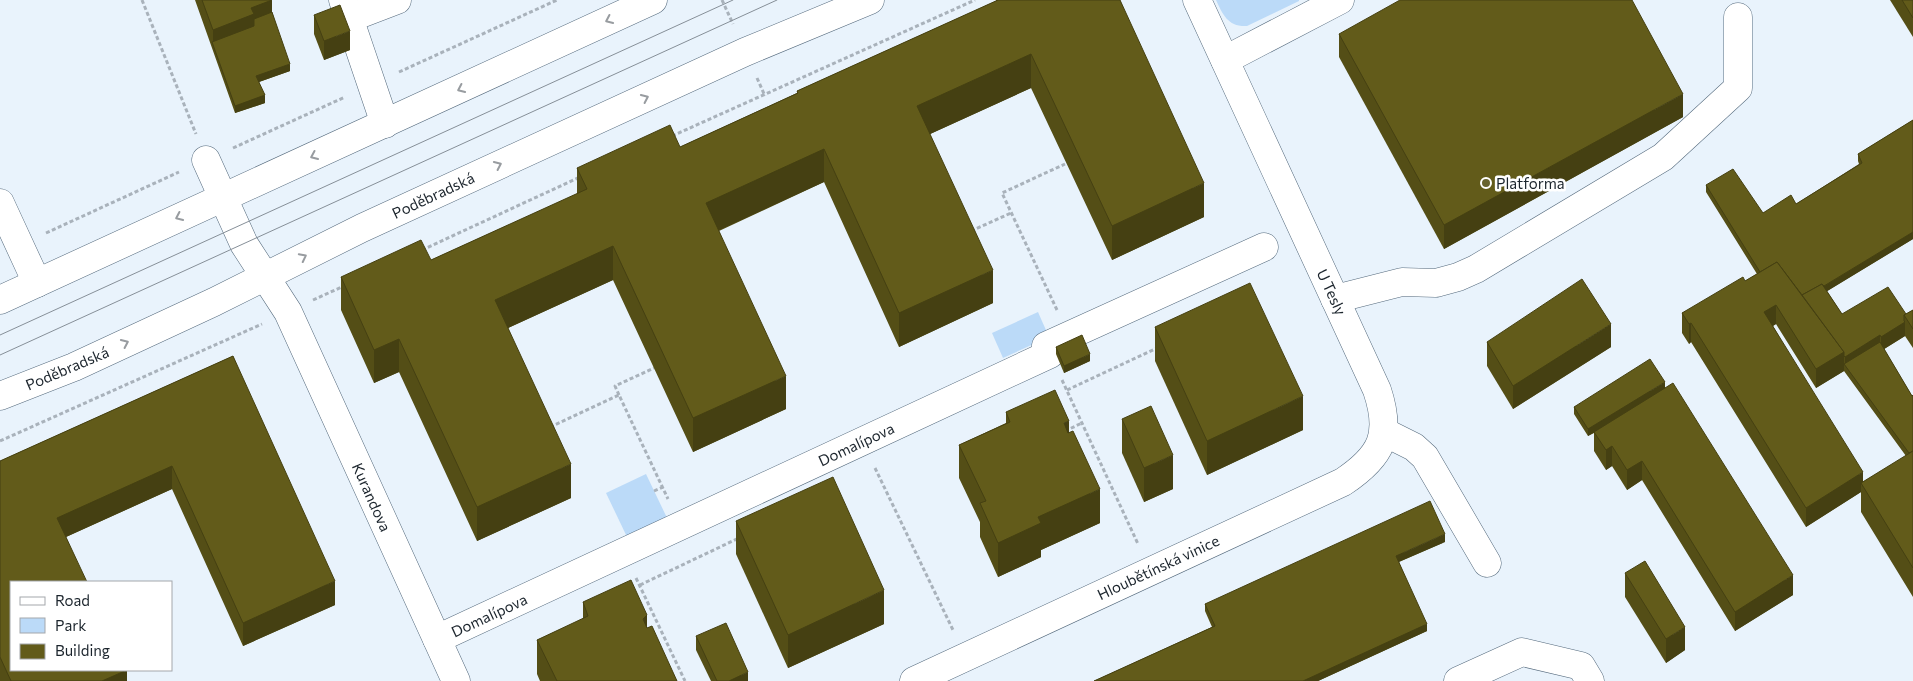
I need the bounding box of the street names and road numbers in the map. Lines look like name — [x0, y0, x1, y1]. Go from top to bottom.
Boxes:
street label: Poděbradská — [389, 168, 477, 222]
street label: U Tesly — [1314, 266, 1351, 318]
street label: Poděbradská — [23, 342, 111, 394]
street label: Domalípova — [815, 419, 897, 469]
street label: Kurandova — [349, 460, 395, 534]
street label: Hloubětínská vinice — [1094, 531, 1222, 603]
street label: Domalípova — [448, 590, 530, 640]

